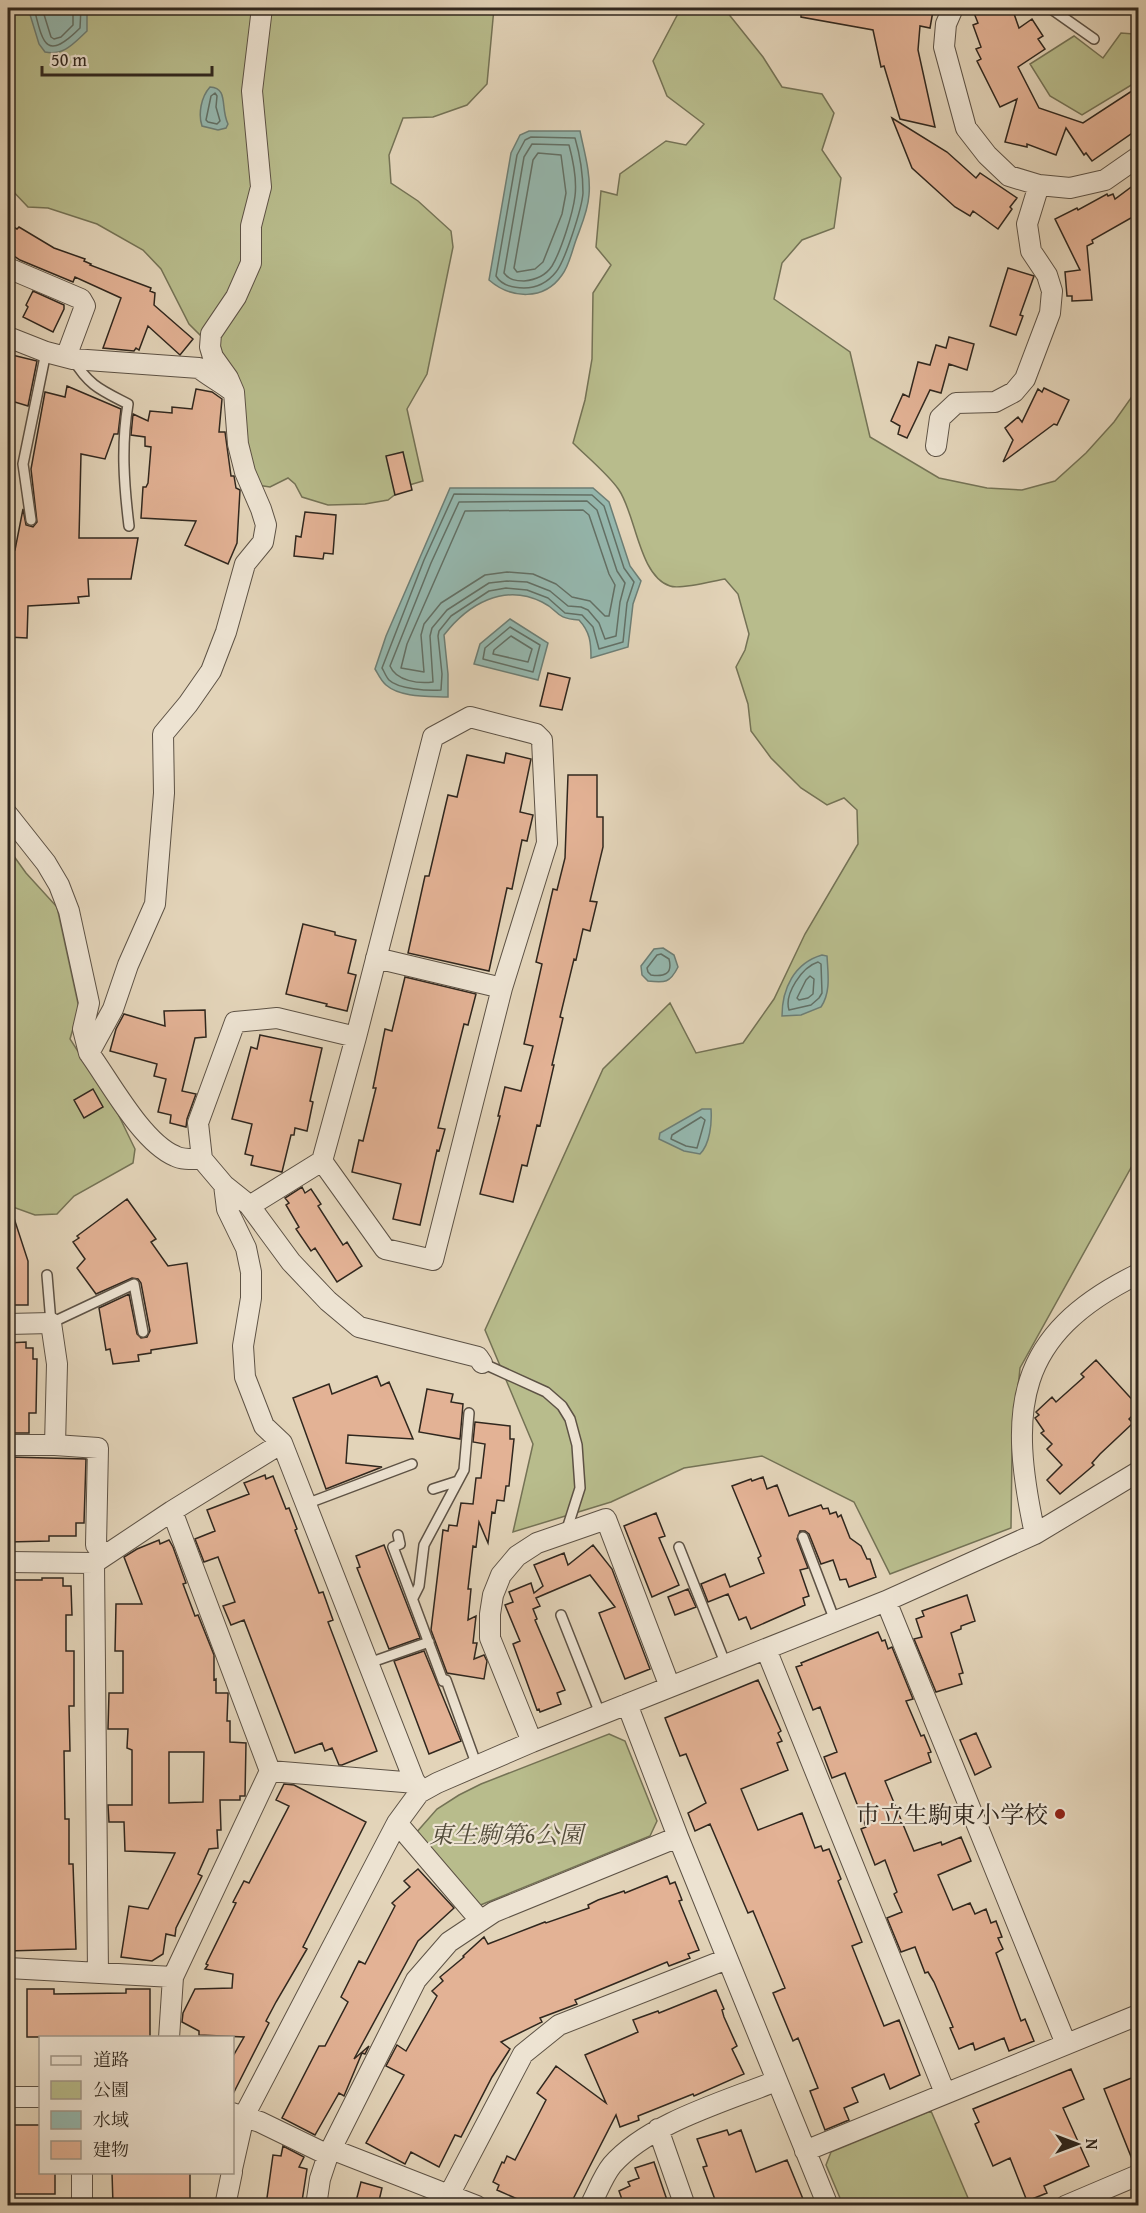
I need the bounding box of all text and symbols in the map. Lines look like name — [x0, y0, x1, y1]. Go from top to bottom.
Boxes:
scale bar — [42, 39, 212, 77]
text: 50 m — [51, 46, 87, 73]
place label: 市立生駒東小学校 — [856, 1797, 1048, 1832]
marker: 市立生駒東小学校 — [1053, 1807, 1067, 1821]
park label: 東生駒第6公園 — [429, 1817, 587, 1852]
legend — [39, 2036, 234, 2174]
text: 道路 — [93, 2046, 129, 2073]
text: 公園 — [93, 2076, 129, 2103]
text: 水域 — [93, 2106, 129, 2133]
north arrow — [1047, 2114, 1107, 2174]
text: 建物 — [93, 2136, 129, 2163]
text: N — [1080, 2139, 1104, 2150]

